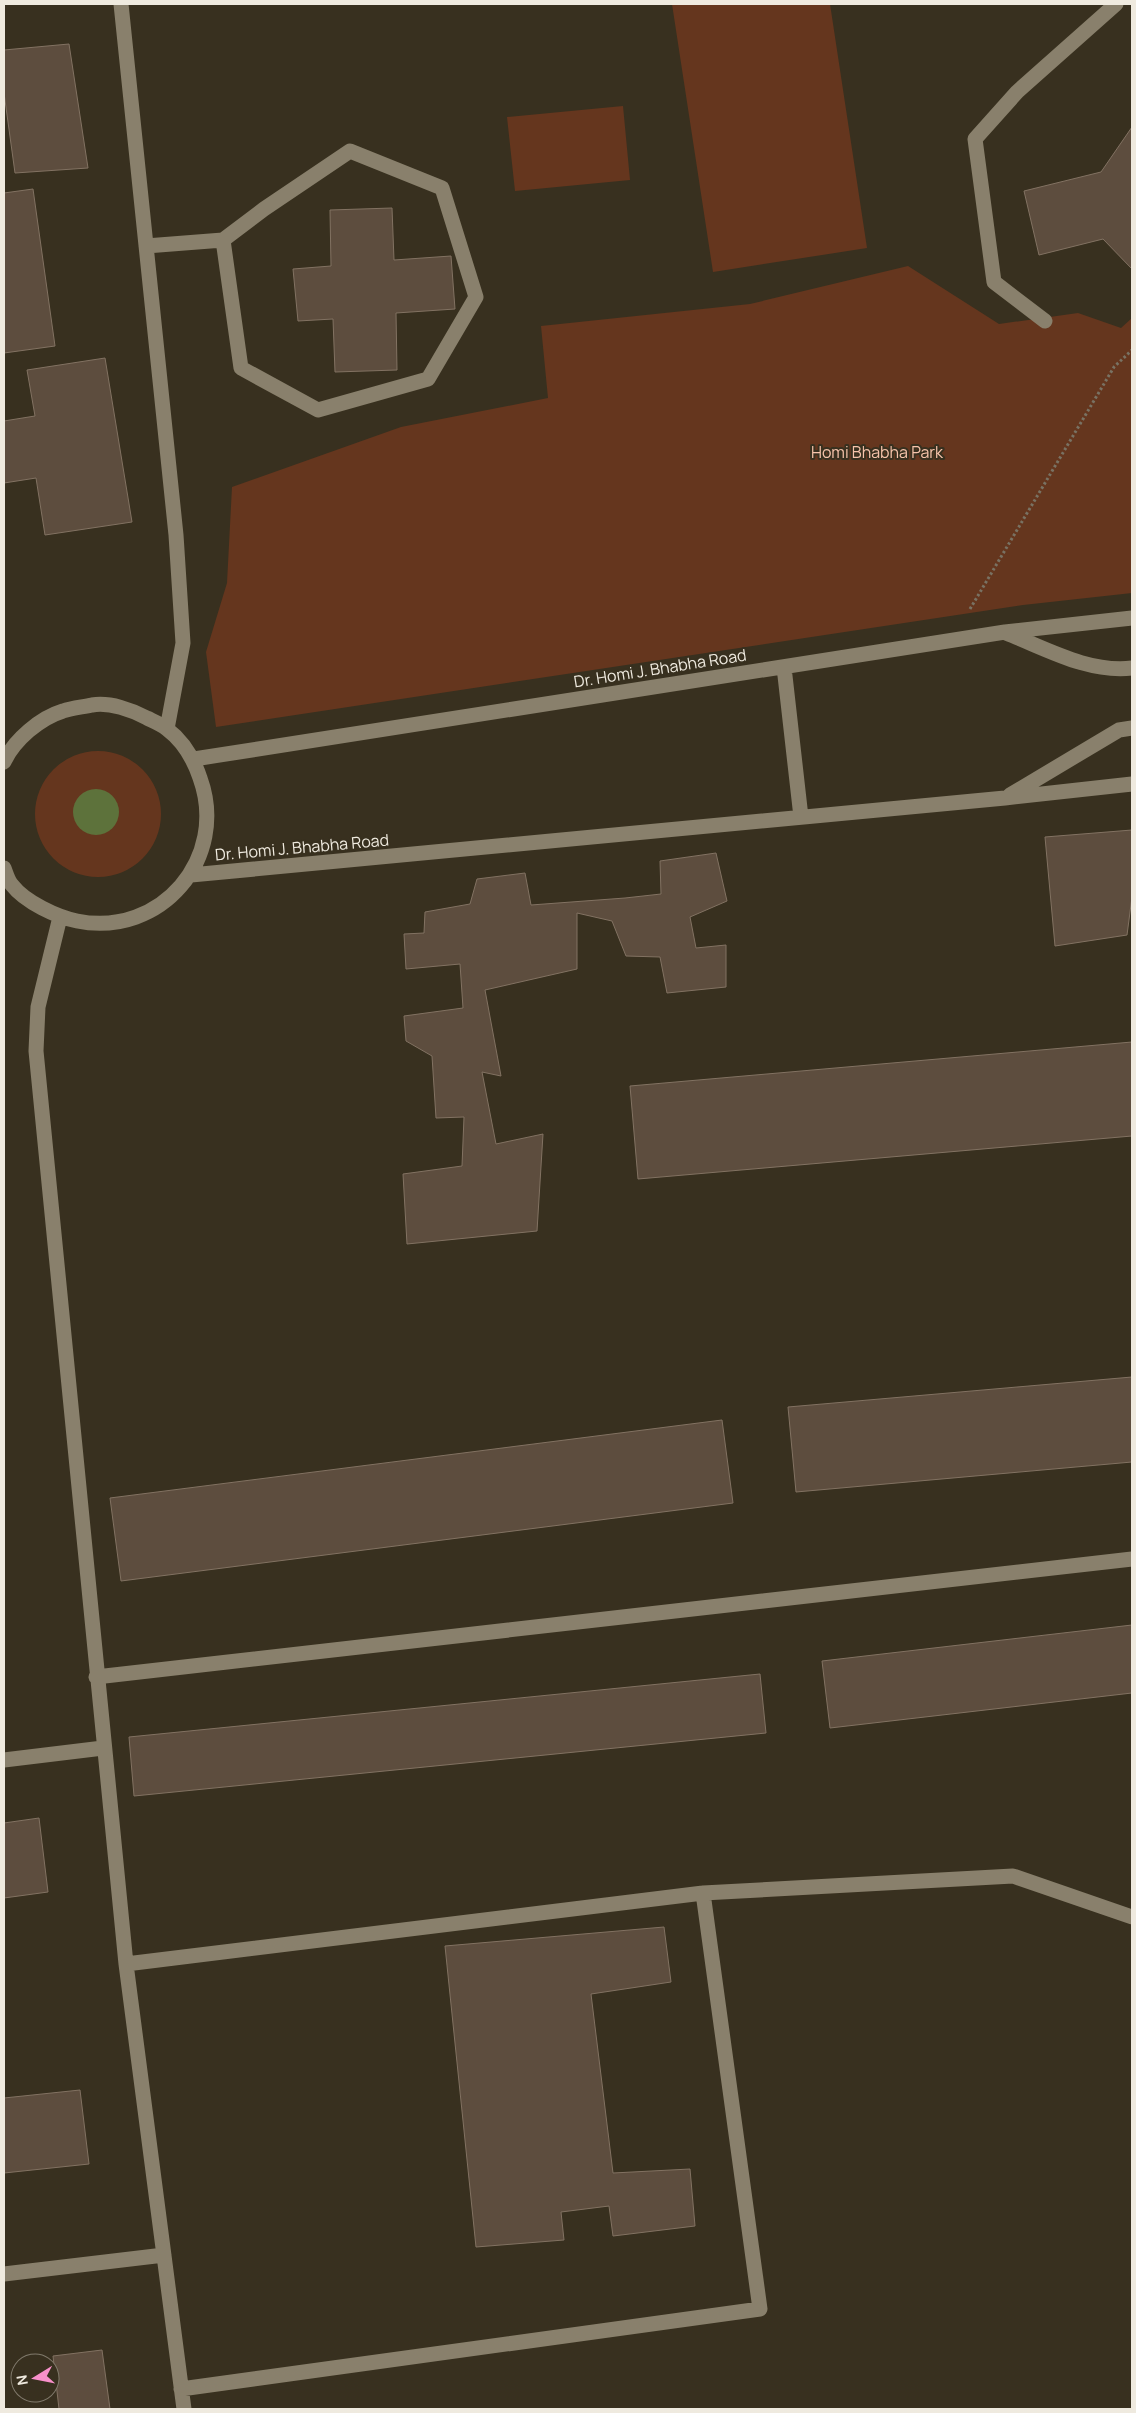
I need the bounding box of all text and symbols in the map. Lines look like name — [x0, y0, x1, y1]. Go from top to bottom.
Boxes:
park label: Homi Bhabha Park — [811, 441, 944, 463]
street label: Dr. Homi J. Bhabha Road — [572, 643, 748, 693]
street label: Dr. Homi J. Bhabha Road — [214, 828, 390, 866]
north arrow — [10, 2353, 60, 2403]
text: N — [11, 2374, 32, 2387]

